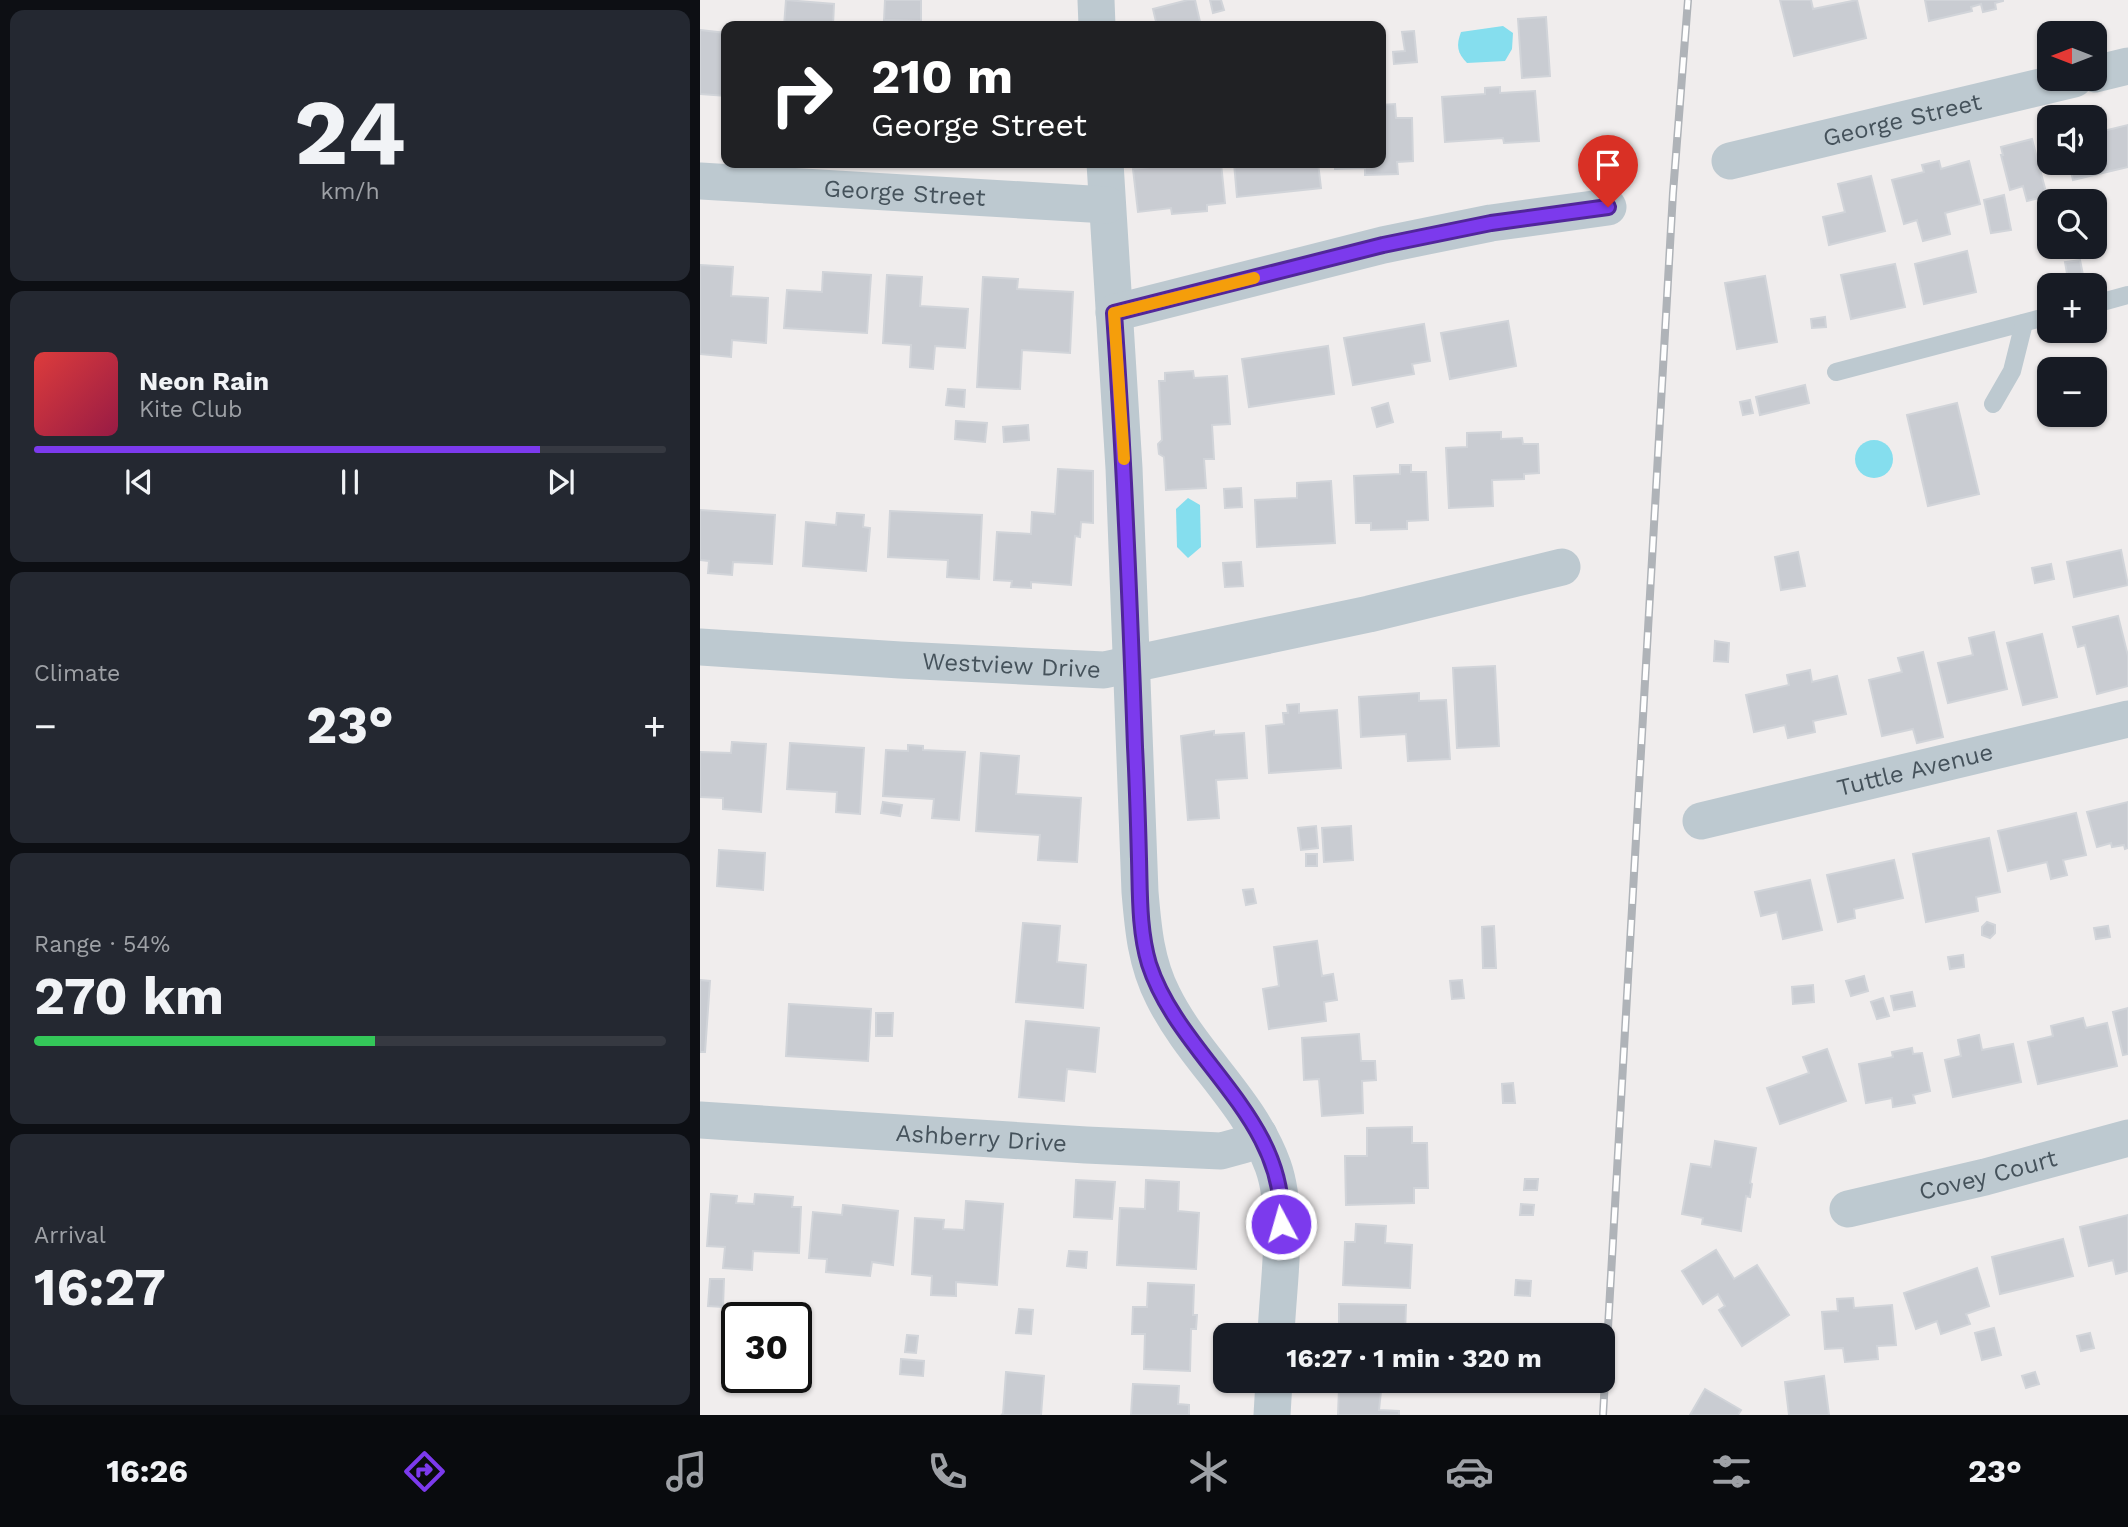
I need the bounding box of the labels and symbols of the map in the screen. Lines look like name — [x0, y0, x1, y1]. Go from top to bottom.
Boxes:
north arrow — [2037, 21, 2107, 91]
street label: George Street — [1820, 88, 1984, 152]
pin — [1578, 135, 1638, 207]
street label: George Street — [823, 174, 986, 212]
street label: Westview Drive — [922, 647, 1101, 684]
street label: Tuttle Avenue — [1834, 738, 1996, 802]
street label: Ashberry Drive — [895, 1119, 1068, 1158]
street label: Covey Court — [1916, 1144, 2060, 1206]
position arrow — [1244, 1187, 1318, 1261]
speed limit sign: 30 — [721, 1302, 812, 1393]

